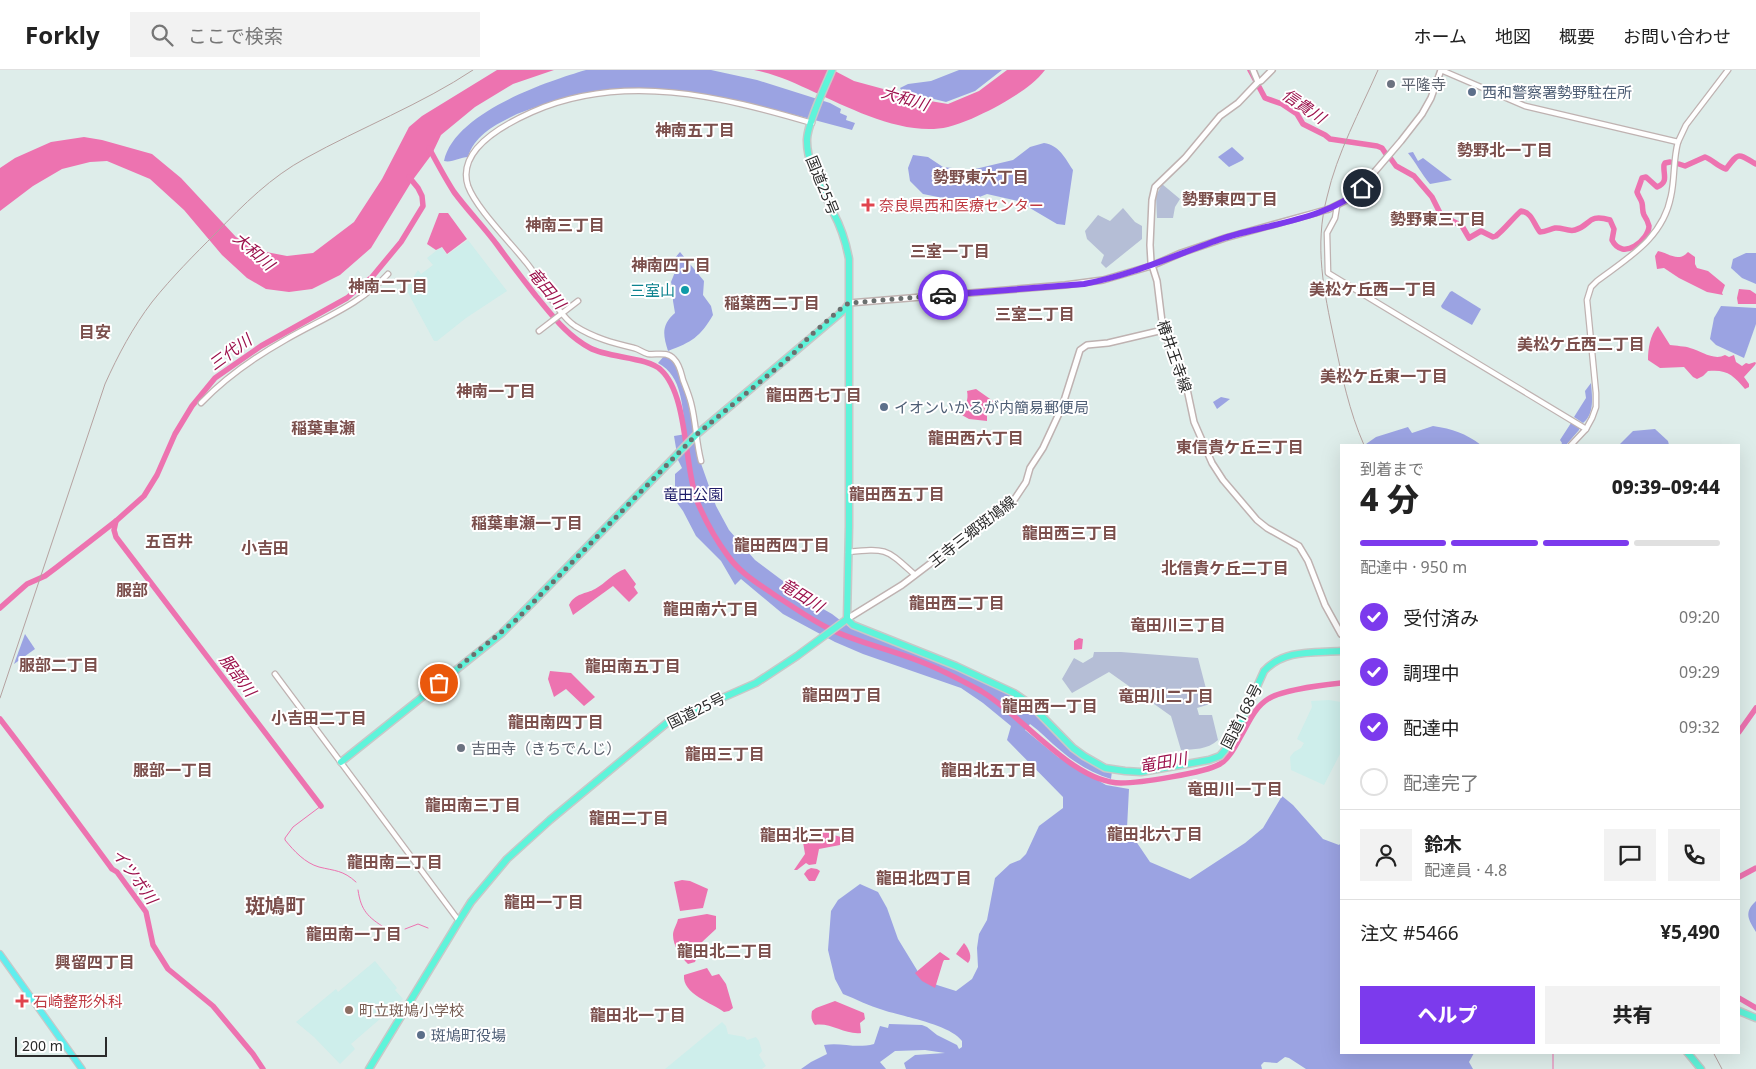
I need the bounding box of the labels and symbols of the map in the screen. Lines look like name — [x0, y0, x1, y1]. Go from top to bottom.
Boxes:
place label: 平隆寺 — [1401, 74, 1446, 94]
marker: 平隆寺 — [1385, 78, 1397, 90]
water label: 大和川 — [879, 80, 933, 116]
place label: 西和警察署勢野駐在所 — [1482, 82, 1632, 102]
water label: 信貴川 — [1278, 83, 1332, 130]
marker: 西和警察署勢野駐在所 — [1466, 86, 1478, 98]
district label: 神南五丁目 — [655, 119, 735, 141]
district label: 勢野北一丁目 — [1457, 139, 1553, 161]
street label: 国道25号 — [802, 152, 844, 218]
district label: 勢野東六丁目 — [933, 166, 1029, 188]
pin — [1341, 167, 1383, 209]
district label: 勢野東四丁目 — [1182, 188, 1278, 210]
place label: 奈良県西和医療センター — [879, 195, 1044, 215]
marker: 奈良県西和医療センター — [861, 198, 875, 212]
district label: 勢野東三丁目 — [1390, 208, 1486, 230]
district label: 神南三丁目 — [525, 214, 605, 236]
water label: 大和川 — [229, 227, 281, 276]
district label: 三室一丁目 — [910, 240, 990, 262]
district label: 神南四丁目 — [631, 254, 711, 276]
water label: 竜田川 — [523, 263, 572, 315]
courier — [918, 270, 968, 320]
district label: 神南二丁目 — [348, 275, 428, 297]
district label: 美松ケ丘西一丁目 — [1309, 278, 1437, 300]
place label: 三室山 — [630, 280, 675, 300]
marker: 三室山 — [679, 284, 691, 296]
district label: 稲葉西二丁目 — [724, 292, 820, 314]
district label: 三室二丁目 — [995, 303, 1075, 325]
street label: 椿井王寺線 — [1153, 317, 1197, 395]
district label: 目安 — [79, 321, 111, 343]
water label: 三代川 — [204, 328, 257, 375]
district label: 美松ケ丘西二丁目 — [1517, 333, 1645, 355]
district label: 美松ケ丘東一丁目 — [1320, 365, 1448, 387]
district label: 神南一丁目 — [456, 380, 536, 402]
district label: 龍田西七丁目 — [766, 384, 862, 406]
place label: イオンいかるが内簡易郵便局 — [894, 397, 1089, 417]
marker: イオンいかるが内簡易郵便局 — [878, 401, 890, 413]
district label: 稲葉車瀬 — [291, 417, 355, 439]
district label: 龍田西六丁目 — [928, 427, 1024, 449]
district label: 東信貴ケ丘三丁目 — [1176, 436, 1304, 458]
district label: 龍田西五丁目 — [849, 483, 945, 505]
park label: 竜田公園 — [663, 484, 723, 504]
street label: 王寺三郷斑鳩線 — [924, 491, 1020, 571]
district label: 稲葉車瀬一丁目 — [471, 512, 583, 534]
district label: 龍田西三丁目 — [1022, 522, 1118, 544]
district label: 五百井 — [145, 530, 193, 552]
district label: 龍田西四丁目 — [734, 534, 830, 556]
district label: 小吉田 — [241, 537, 289, 559]
district label: 北信貴ケ丘二丁目 — [1161, 557, 1289, 579]
water label: 竜田川 — [776, 573, 830, 618]
district label: 服部 — [116, 579, 148, 601]
district label: 龍田西二丁目 — [909, 592, 1005, 614]
district label: 龍田南六丁目 — [663, 598, 759, 620]
district label: 竜田川三丁目 — [1130, 614, 1226, 636]
water label: 服部川 — [215, 649, 262, 702]
district label: 服部二丁目 — [19, 654, 99, 676]
district label: 龍田南五丁目 — [585, 655, 681, 677]
pin — [418, 662, 460, 704]
street label: 国道168号 — [1216, 680, 1266, 752]
district label: 龍田四丁目 — [802, 684, 882, 706]
district label: 竜田川二丁目 — [1118, 685, 1214, 707]
street label: 国道25号 — [664, 687, 728, 733]
district label: 龍田西一丁目 — [1002, 695, 1098, 717]
district label: 小吉田二丁目 — [271, 707, 367, 729]
district label: 龍田南四丁目 — [508, 711, 604, 733]
place label: 吉田寺（きちでんじ） — [471, 738, 621, 758]
marker: 吉田寺（きちでんじ） — [455, 742, 467, 754]
district label: 龍田三丁目 — [685, 743, 765, 765]
water label: 竜田川 — [1137, 747, 1191, 777]
district label: 服部一丁目 — [133, 759, 213, 781]
district label: 龍田北五丁目 — [941, 759, 1037, 781]
district label: 竜田川一丁目 — [1187, 778, 1283, 800]
district label: 龍田南三丁目 — [425, 794, 521, 816]
district label: 龍田二丁目 — [589, 807, 669, 829]
district label: 龍田北六丁目 — [1107, 823, 1203, 845]
district label: 龍田北三丁目 — [760, 824, 856, 846]
water label: イツボ川 — [107, 844, 164, 910]
district label: 龍田南二丁目 — [347, 851, 443, 873]
district label: 龍田北四丁目 — [876, 867, 972, 889]
district label: 龍田一丁目 — [504, 891, 584, 913]
district label: 斑鳩町 — [245, 892, 305, 919]
district label: 龍田南一丁目 — [306, 923, 402, 945]
district label: 龍田北二丁目 — [677, 940, 773, 962]
district label: 興留四丁目 — [55, 951, 135, 973]
place label: 石崎整形外科 — [33, 991, 123, 1011]
marker: 石崎整形外科 — [15, 994, 29, 1008]
place label: 町立斑鳩小学校 — [359, 1000, 464, 1020]
marker: 町立斑鳩小学校 — [343, 1004, 355, 1016]
district label: 龍田北一丁目 — [590, 1004, 686, 1026]
place label: 斑鳩町役場 — [431, 1025, 506, 1045]
marker: 斑鳩町役場 — [415, 1029, 427, 1041]
scale bar — [15, 1034, 108, 1057]

